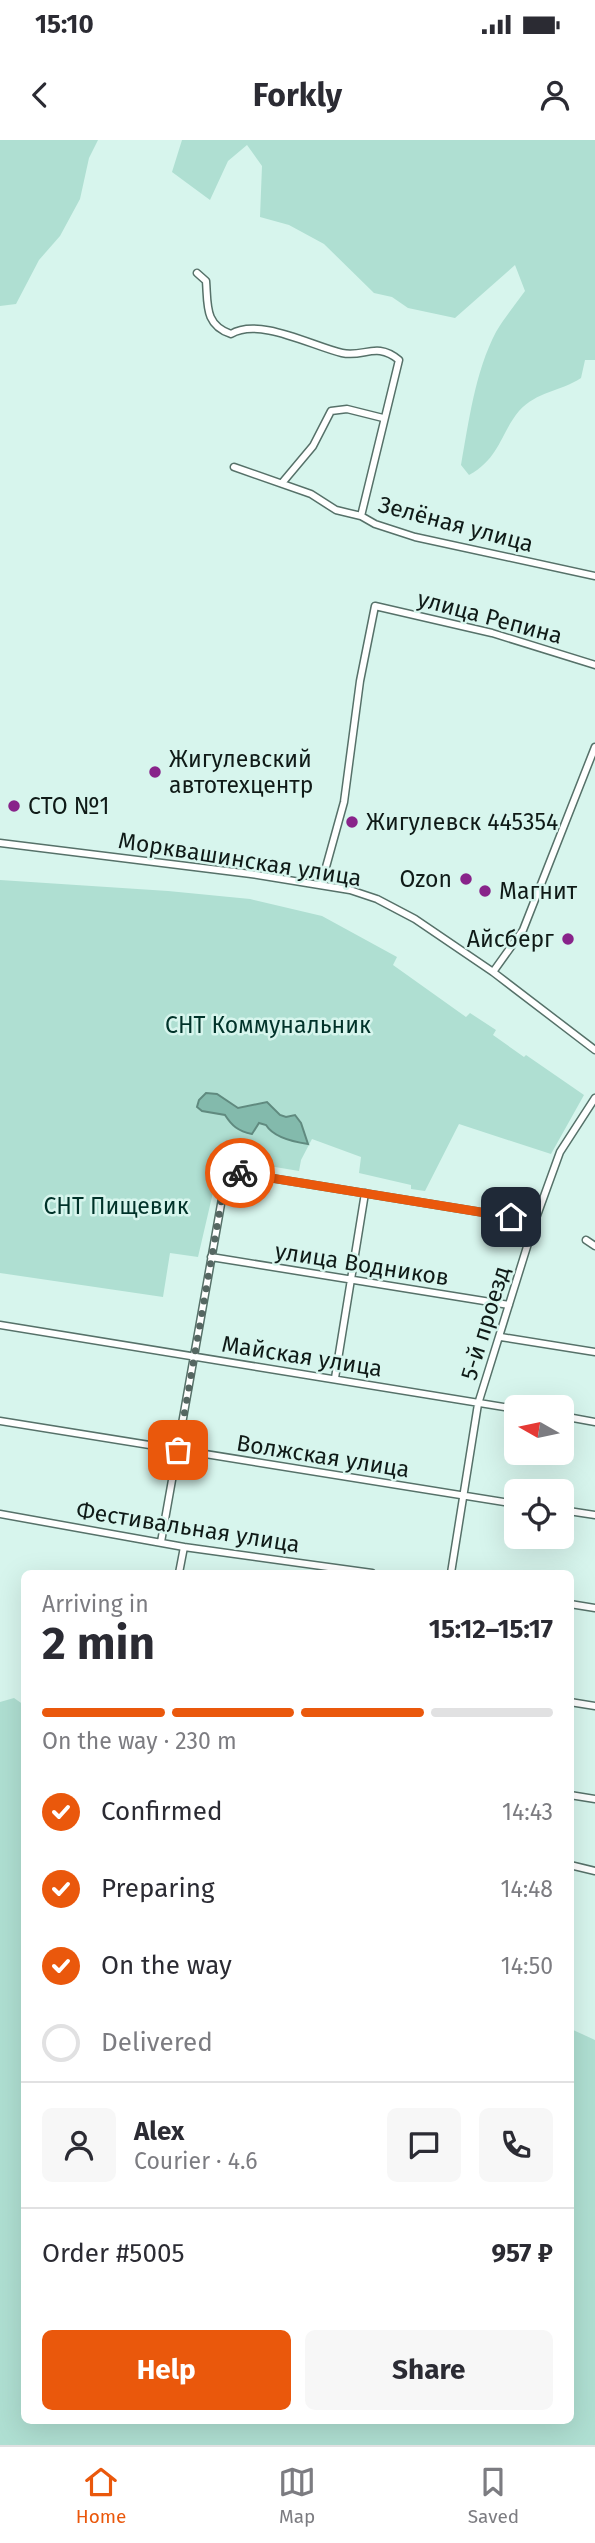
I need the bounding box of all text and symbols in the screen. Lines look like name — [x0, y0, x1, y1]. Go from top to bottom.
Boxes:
text: 15:10 — [35, 9, 94, 40]
icon: back — [21, 76, 59, 114]
text: Forkly — [253, 76, 342, 114]
icon: person — [536, 76, 574, 114]
street label: Зелёная улица — [376, 490, 536, 558]
street label: улица Репина — [414, 584, 566, 650]
place label: Жигулевский автотехцентр — [169, 745, 313, 799]
marker: Жигулевский автотехцентр — [147, 764, 163, 780]
place label: СТО №1 — [28, 792, 110, 820]
marker: СТО №1 — [6, 798, 22, 814]
place label: Жигулевск 445354 — [366, 808, 558, 836]
marker: Жигулевск 445354 — [344, 814, 360, 830]
street label: Морквашинская улица — [116, 826, 364, 892]
place label: Ozon — [400, 865, 452, 893]
marker: Ozon — [458, 871, 474, 887]
place label: Магнит — [499, 877, 578, 905]
marker: Магнит — [477, 883, 493, 899]
place label: Айсберг — [467, 925, 554, 953]
marker: Айсберг — [560, 931, 576, 947]
park label: СНТ Коммунальник — [165, 1011, 371, 1039]
courier — [205, 1138, 275, 1208]
icon: bike — [221, 1154, 259, 1192]
pin — [481, 1187, 541, 1247]
park label: СНТ Пищевик — [43, 1192, 189, 1220]
icon: home — [492, 1198, 530, 1236]
street label: улица Водников — [273, 1236, 451, 1292]
street label: 5-й проезд — [454, 1263, 516, 1383]
street label: Майская улица — [220, 1329, 384, 1383]
north arrow — [504, 1395, 574, 1465]
map controls — [504, 1395, 574, 1549]
pin — [148, 1420, 208, 1480]
street label: Волжская улица — [235, 1429, 411, 1483]
icon: bag — [159, 1431, 197, 1469]
button: locate — [504, 1479, 574, 1549]
street label: Фестивальная улица — [74, 1496, 302, 1558]
text: Arriving in — [42, 1590, 149, 1618]
text: 15:12–15:17 — [429, 1614, 553, 1645]
text: 2 min — [42, 1616, 155, 1671]
text: On the way · 230 m — [42, 1727, 237, 1755]
icon: check — [42, 1793, 80, 1831]
text: Confirmed — [101, 1796, 222, 1827]
text: 14:43 — [502, 1798, 553, 1826]
icon: check — [42, 1870, 80, 1908]
text: Preparing — [101, 1873, 214, 1904]
text: 14:48 — [500, 1875, 553, 1903]
icon: check — [42, 1947, 80, 1985]
text: On the way — [101, 1950, 232, 1981]
text: 14:50 — [501, 1952, 553, 1980]
text: Delivered — [101, 2027, 213, 2058]
button: person — [42, 2108, 116, 2182]
button: chat — [387, 2108, 461, 2182]
button: phone — [479, 2108, 553, 2182]
text: Alex — [134, 2116, 184, 2147]
text: Courier · 4.6 — [134, 2147, 258, 2175]
text: Order #5005 — [42, 2238, 184, 2269]
text: 957 ₽ — [491, 2238, 553, 2269]
button: Help — [42, 2330, 291, 2410]
button: Share — [305, 2330, 553, 2410]
tab: Home — [76, 2463, 126, 2528]
tab: Map — [278, 2463, 316, 2528]
tab: Saved — [468, 2463, 519, 2528]

